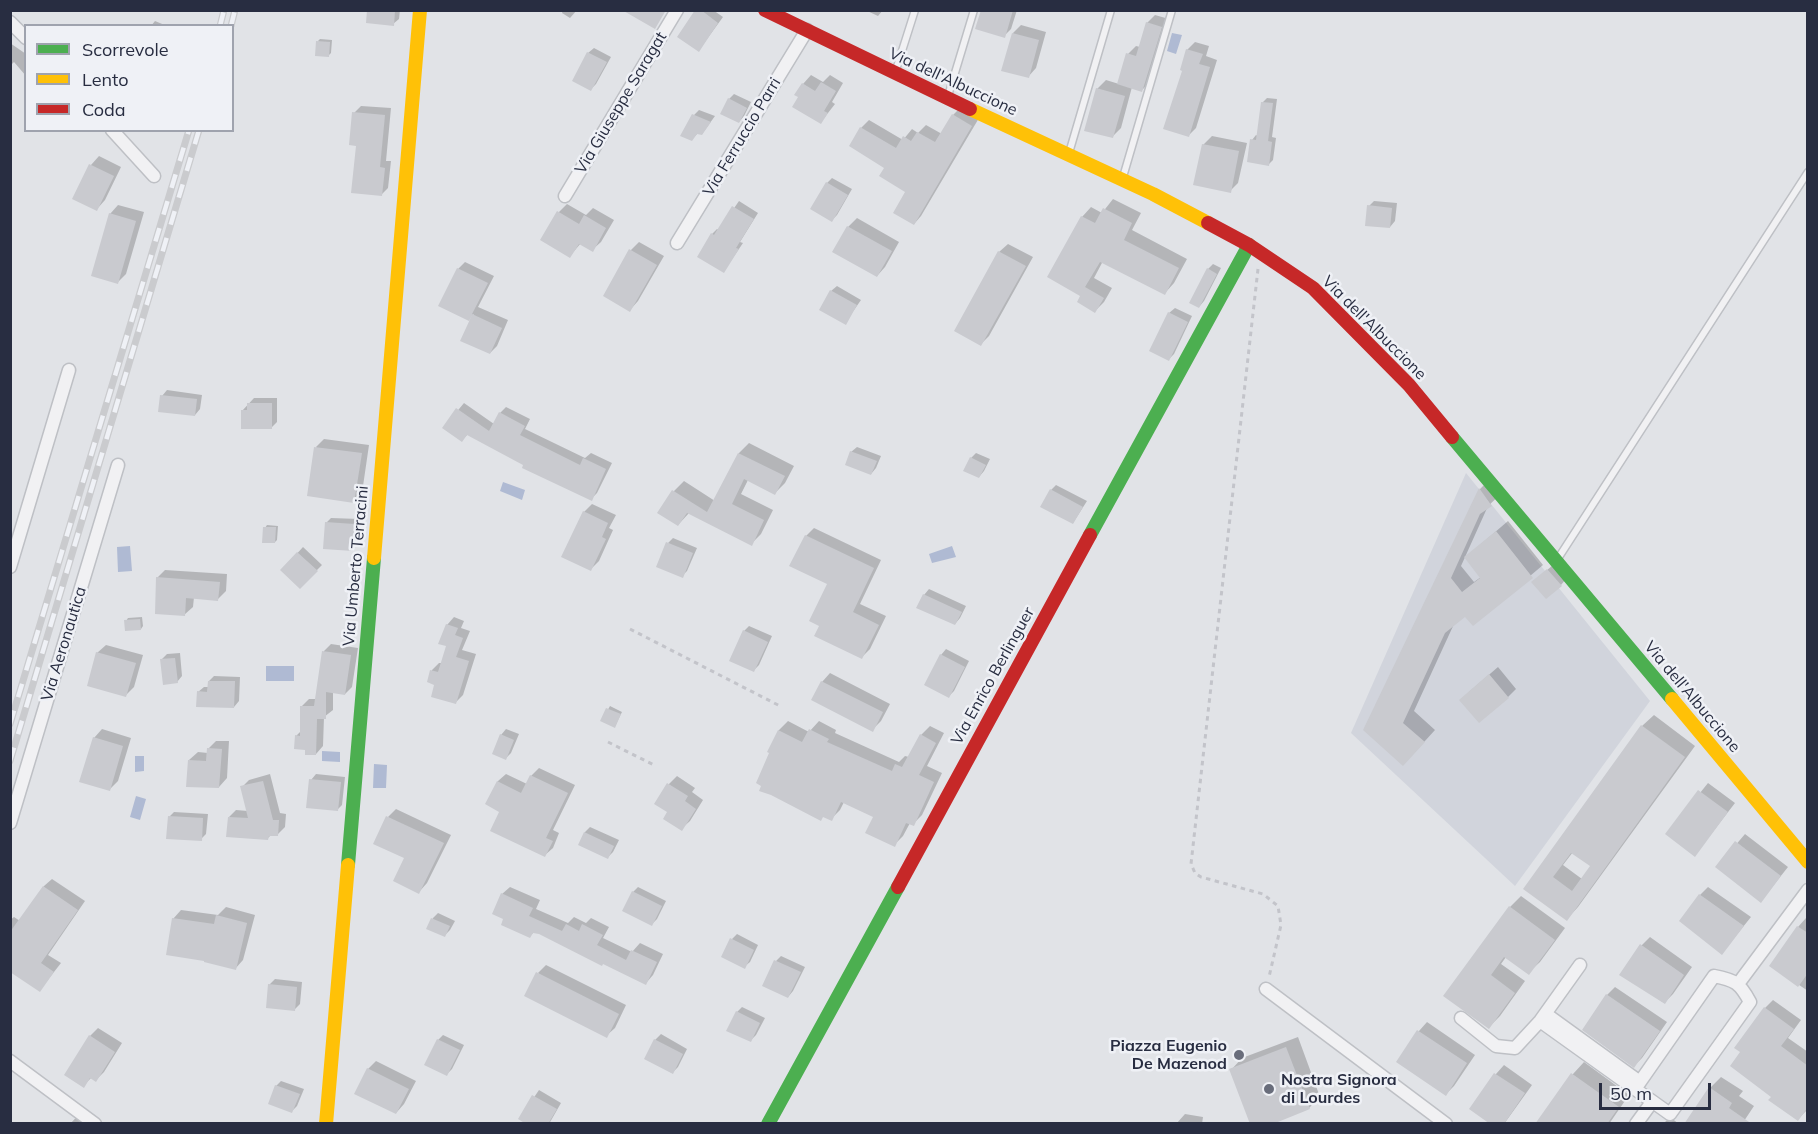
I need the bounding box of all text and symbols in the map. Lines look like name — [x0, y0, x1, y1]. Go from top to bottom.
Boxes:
legend — [24, 24, 234, 132]
street label: Via Giuseppe Saragat — [571, 29, 671, 177]
text: Scorrevole — [82, 38, 169, 61]
street label: Via dell'Albuccione — [886, 44, 1020, 120]
text: Lento — [82, 68, 129, 91]
street label: Via Ferruccio Parri — [699, 74, 785, 200]
text: Coda — [82, 98, 126, 121]
street label: Via dell'Albuccione — [1318, 272, 1430, 384]
street label: Via Umberto Terracini — [339, 485, 373, 647]
street label: Via Aeronautica — [37, 584, 91, 704]
street label: Via Enrico Berlinguer — [947, 604, 1039, 748]
street label: Via dell'Albuccione — [1640, 637, 1744, 757]
place label: Piazza Eugenio De Mazenod — [1110, 1036, 1227, 1074]
marker: Piazza Eugenio De Mazenod — [1232, 1048, 1246, 1062]
place label: Nostra Signora di Lourdes — [1281, 1070, 1397, 1108]
scale bar — [1602, 1071, 1714, 1109]
marker: Nostra Signora di Lourdes — [1262, 1082, 1276, 1096]
text: 50 m — [1610, 1082, 1652, 1105]

